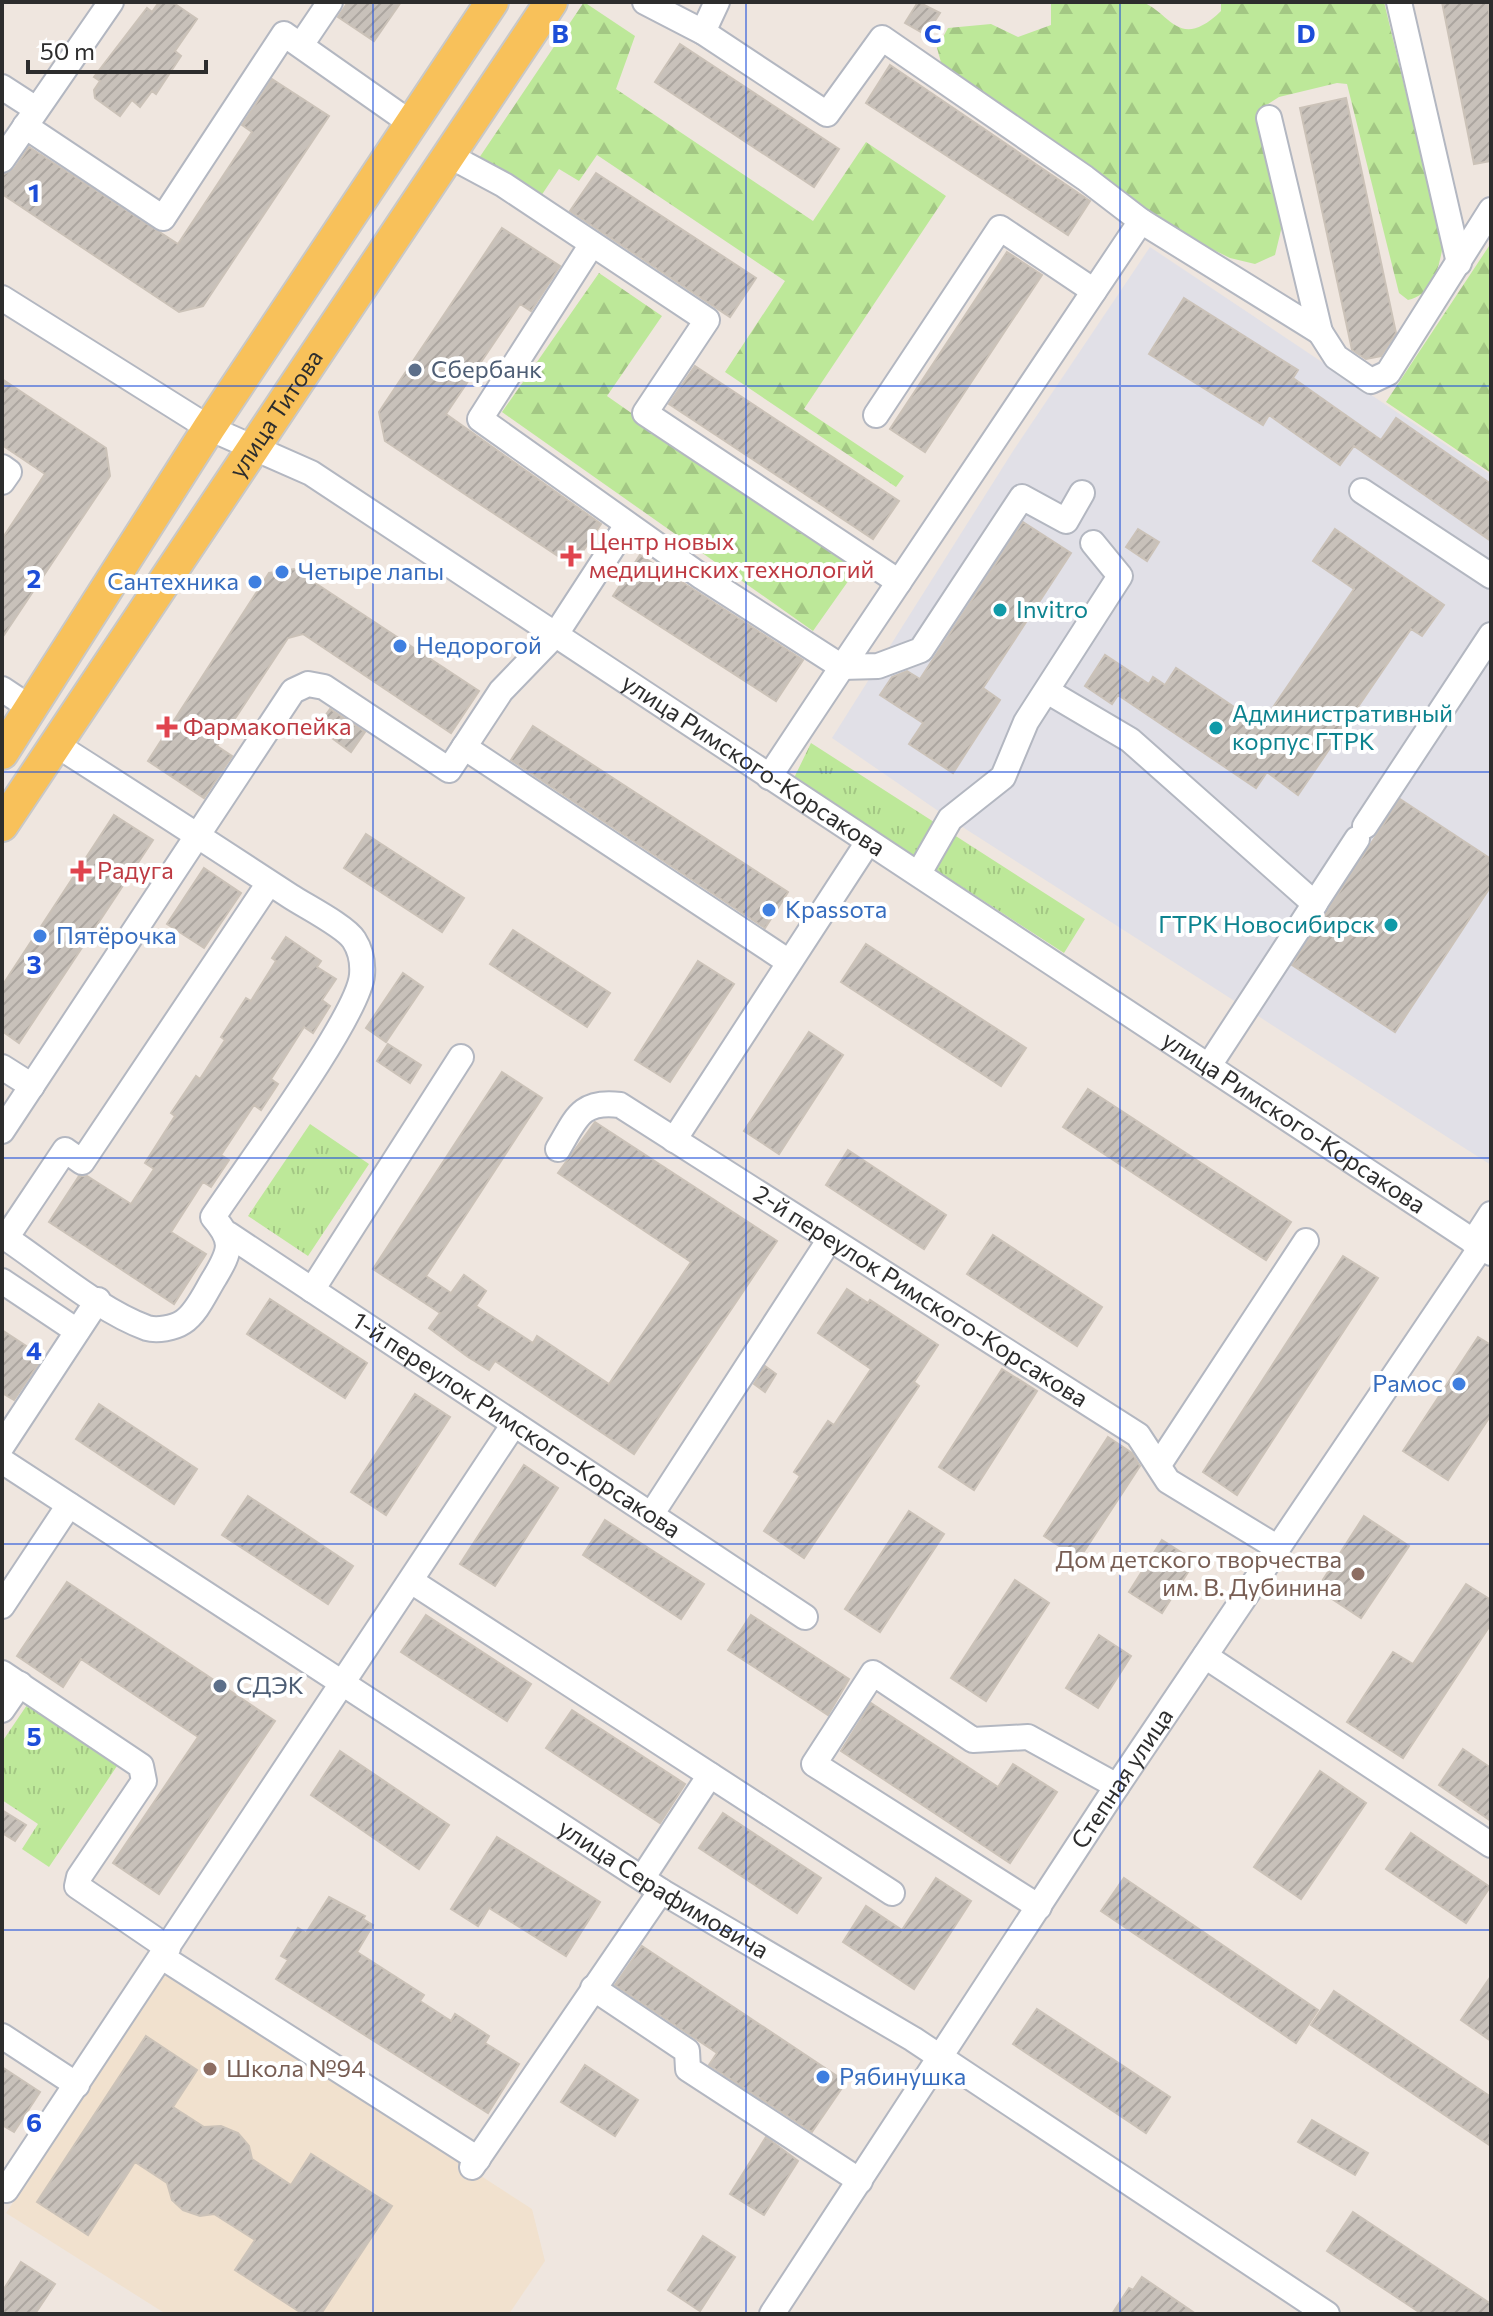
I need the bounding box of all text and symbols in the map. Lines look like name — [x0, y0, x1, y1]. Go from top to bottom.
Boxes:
text: B — [551, 17, 569, 48]
text: C — [924, 17, 942, 48]
text: D — [1296, 17, 1316, 48]
scale bar — [28, 24, 206, 74]
text: 50 m — [40, 36, 95, 65]
text: 1 — [28, 176, 40, 207]
street label: улица Титова — [222, 344, 328, 483]
place label: Сбербанк — [431, 354, 542, 383]
marker: Сбербанк — [406, 361, 424, 379]
place label: Центр новых медицинских технологий — [589, 526, 874, 583]
marker: Центр новых медицинских технологий — [560, 545, 582, 567]
place label: Четыре лапы — [298, 556, 444, 585]
text: 2 — [27, 562, 41, 593]
marker: Четыре лапы — [273, 563, 291, 581]
place label: Сантехника — [107, 566, 239, 595]
marker: Сантехника — [246, 573, 264, 591]
place label: Invitro — [1016, 594, 1088, 623]
marker: Invitro — [991, 601, 1009, 619]
place label: Недорогой — [416, 630, 542, 659]
marker: Недорогой — [391, 637, 409, 655]
street label: улица Римского-Корсакова — [617, 667, 891, 861]
place label: Административный корпус ГТРК — [1232, 698, 1453, 755]
place label: Фармакопейка — [183, 711, 352, 740]
marker: Фармакопейка — [158, 718, 176, 736]
marker: Административный корпус ГТРК — [1207, 719, 1225, 737]
place label: Радуга — [97, 855, 174, 884]
marker: Радуга — [72, 862, 90, 880]
place label: Краssота — [785, 894, 887, 923]
marker: Краssота — [760, 901, 778, 919]
place label: ГТРК Новосибирск — [1158, 909, 1375, 938]
marker: ГТРК Новосибирск — [1382, 916, 1400, 934]
place label: Пятёрочка — [56, 920, 177, 949]
marker: Пятёрочка — [31, 927, 49, 945]
text: 3 — [26, 948, 42, 979]
street label: улица Римского-Корсакова — [1158, 1024, 1432, 1219]
street label: 2-й переулок Римского-Корсакова — [749, 1178, 1094, 1412]
street label: 1-й переулок Римского-Корсакова — [348, 1305, 687, 1543]
text: 4 — [26, 1334, 42, 1365]
place label: Рамос — [1372, 1368, 1443, 1397]
marker: Рамос — [1450, 1375, 1468, 1393]
place label: Дом детского творчества им. В. Дубинина — [1055, 1544, 1342, 1601]
marker: Дом детского творчества им. В. Дубинина — [1349, 1565, 1367, 1583]
place label: СДЭК — [236, 1670, 304, 1699]
marker: СДЭК — [211, 1677, 229, 1695]
street label: Степная улица — [1064, 1702, 1178, 1853]
text: 5 — [26, 1720, 42, 1751]
street label: улица Серафимовича — [554, 1812, 774, 1964]
place label: Школа №94 — [226, 2053, 366, 2082]
marker: Школа №94 — [201, 2060, 219, 2078]
place label: Рябинушка — [839, 2061, 966, 2090]
marker: Рябинушка — [814, 2068, 832, 2086]
text: 6 — [26, 2106, 42, 2137]

